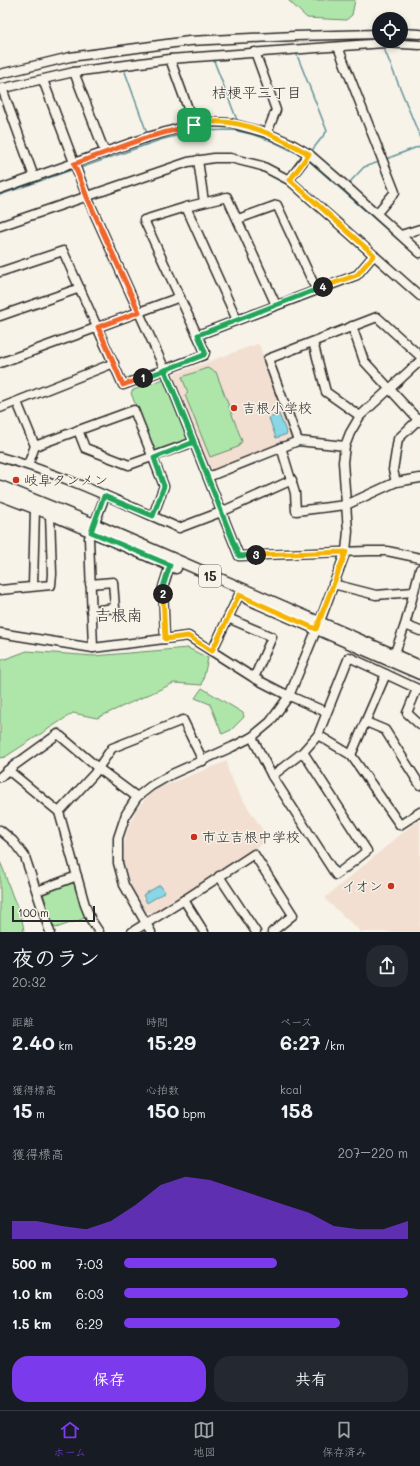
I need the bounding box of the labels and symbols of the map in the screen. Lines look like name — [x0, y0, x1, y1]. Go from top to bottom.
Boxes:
district label: 桔梗平三丁目 — [212, 82, 302, 102]
pin — [177, 108, 211, 142]
pin: 4 — [313, 277, 333, 297]
pin: 1 — [133, 368, 153, 388]
place label: 吉根小学校 — [242, 398, 312, 417]
marker: 吉根小学校 — [229, 403, 239, 413]
place label: 岐阜タンメン — [24, 470, 108, 489]
marker: 岐阜タンメン — [11, 475, 21, 485]
pin: 3 — [246, 545, 266, 565]
road number: 15 — [199, 565, 221, 587]
pin: 2 — [153, 584, 173, 604]
district label: 吉根南 — [95, 604, 143, 625]
place label: 市立吉根中学校 — [202, 827, 300, 846]
marker: 市立吉根中学校 — [189, 832, 199, 842]
place label: イオン — [342, 876, 383, 895]
marker: イオン — [386, 881, 396, 891]
scale bar — [12, 904, 95, 923]

